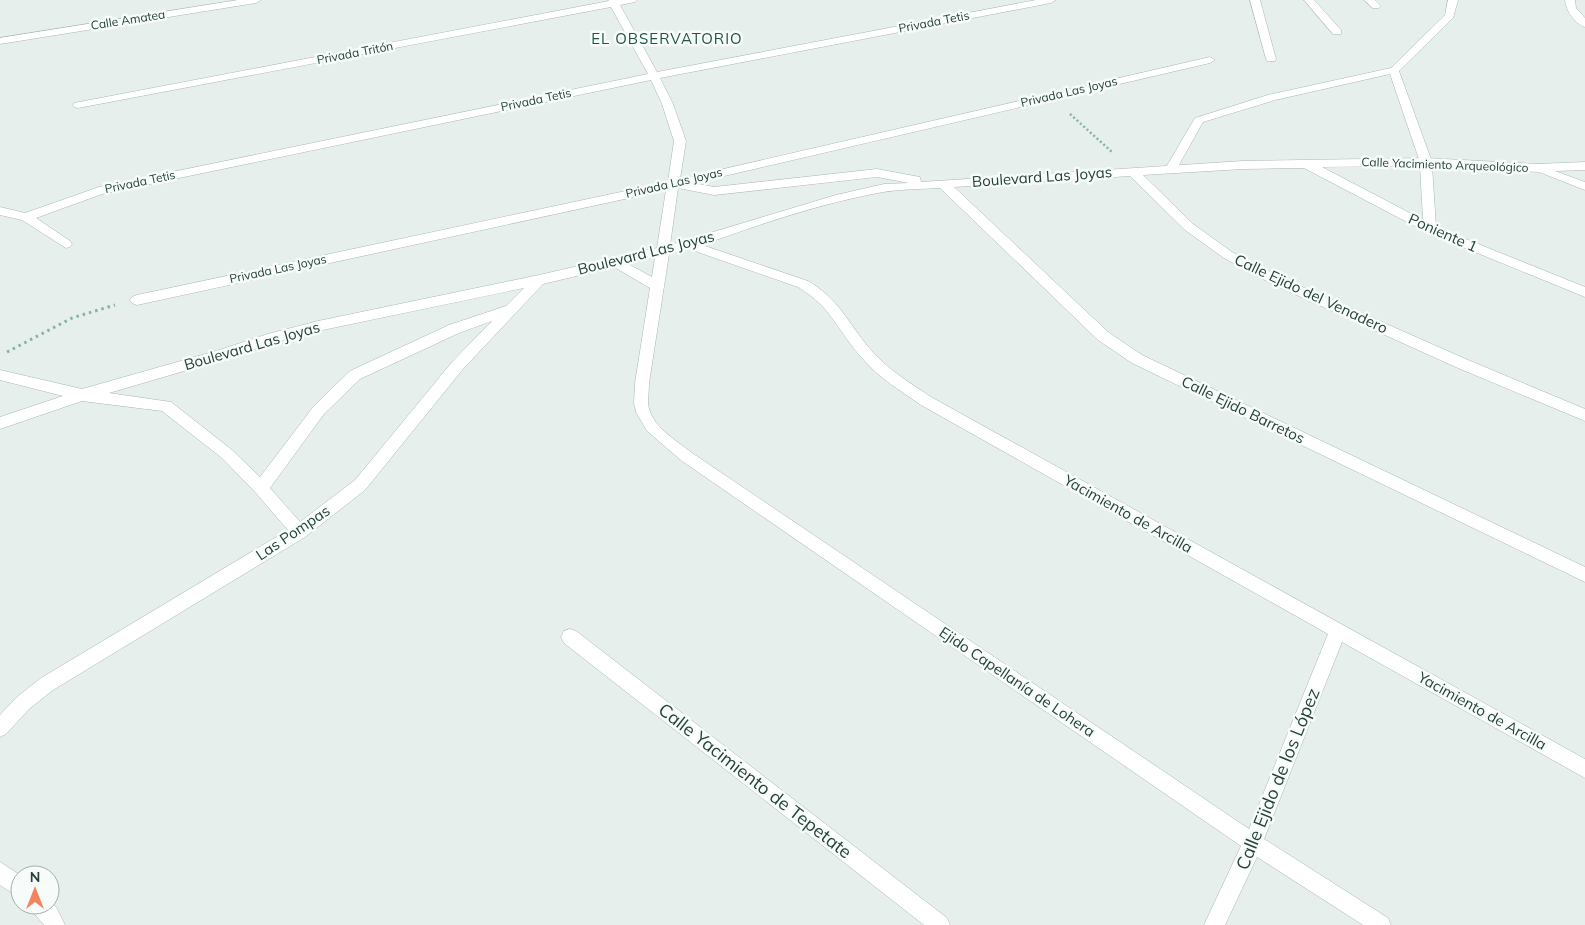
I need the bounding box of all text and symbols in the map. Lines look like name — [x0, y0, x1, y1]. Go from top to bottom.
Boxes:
street label: Calle Amatea — [90, 6, 166, 33]
street label: Privada Tetis — [897, 7, 971, 36]
district label: EL OBSERVATORIO — [591, 29, 743, 48]
street label: Privada Tritón — [315, 38, 394, 67]
street label: Privada Las Joyas — [1019, 73, 1119, 110]
street label: Privada Tetis — [499, 85, 573, 114]
street label: Calle Yacimiento Arqueológico — [1361, 154, 1529, 175]
street label: Boulevard Las Joyas — [971, 162, 1113, 191]
street label: Privada Las Joyas — [624, 164, 724, 201]
street label: Privada Tetis — [103, 167, 177, 196]
street label: Poniente 1 — [1406, 209, 1481, 256]
street label: Boulevard Las Joyas — [576, 226, 716, 279]
street label: Calle Ejido del Venadero — [1232, 250, 1391, 337]
street label: Privada Las Joyas — [228, 251, 328, 286]
street label: Boulevard Las Joyas — [182, 317, 322, 374]
street label: Calle Ejido Barretos — [1178, 371, 1308, 448]
street label: Yacimiento de Arcilla — [1060, 470, 1196, 557]
street label: Las Pompas — [252, 501, 333, 564]
street label: Ejido Capellanía de Lohera — [936, 622, 1099, 741]
street label: Yacimiento de Arcilla — [1414, 667, 1550, 754]
street label: Calle Ejido de los López — [1231, 684, 1325, 873]
street label: Calle Yacimiento de Tepetate — [654, 698, 857, 863]
north arrow — [10, 865, 60, 915]
text: N — [30, 868, 40, 886]

